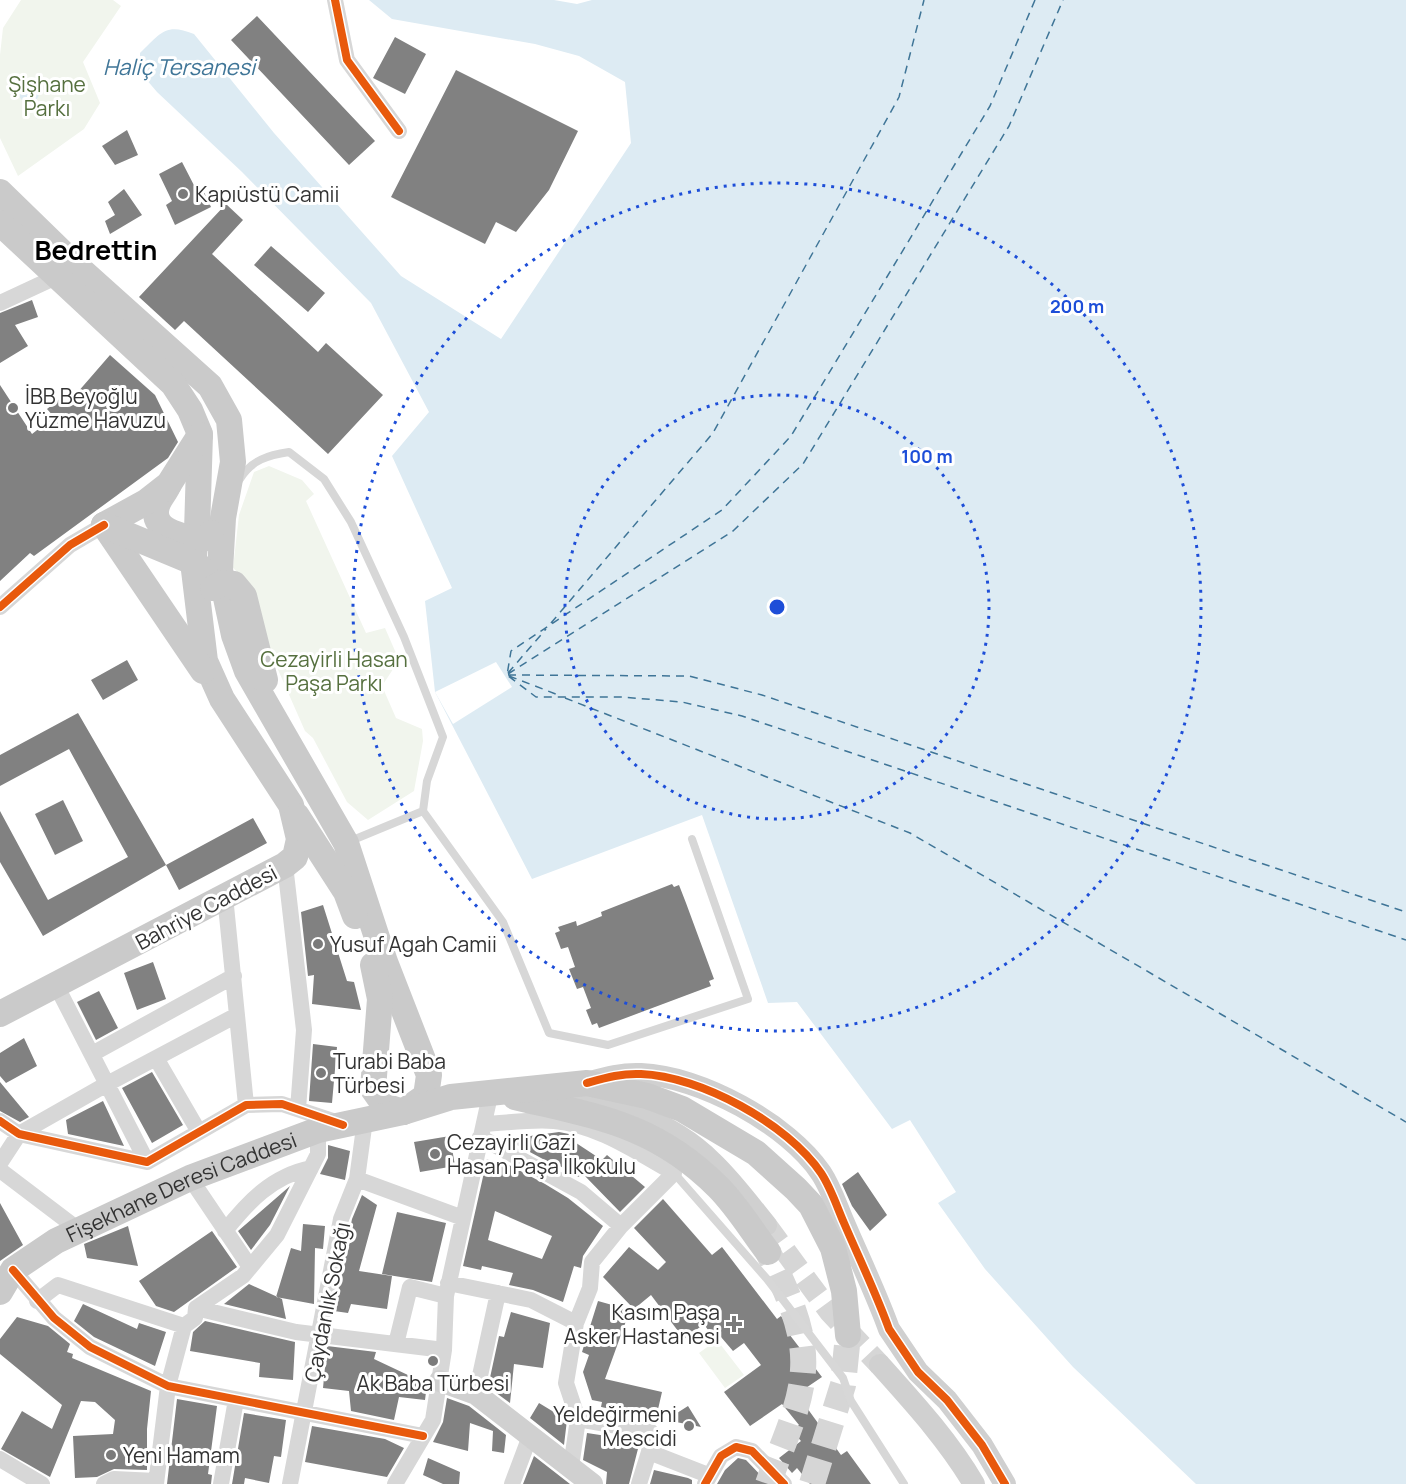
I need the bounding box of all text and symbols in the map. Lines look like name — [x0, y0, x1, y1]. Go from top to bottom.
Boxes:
water label: Haliç Tersanesi — [103, 52, 258, 82]
park label: Şişhane Parkı — [8, 70, 86, 122]
place label: Kapıüstü Camii — [195, 180, 339, 208]
marker: Kapıüstü Camii — [176, 187, 190, 201]
district label: Bedrettin — [35, 231, 157, 268]
text: 200 m — [1050, 294, 1104, 318]
place label: İBB Beyoğlu Yüzme Havuzu — [25, 382, 166, 434]
marker: İBB Beyoğlu Yüzme Havuzu — [6, 401, 20, 415]
text: 100 m — [901, 444, 953, 468]
centre of rings — [767, 597, 787, 617]
park label: Cezayirli Hasan Paşa Parkı — [260, 645, 408, 697]
street label: Bahriye Caddesi — [130, 858, 282, 956]
place label: Yusuf Agah Camii — [330, 930, 497, 958]
marker: Yusuf Agah Camii — [311, 937, 325, 951]
place label: Turabi Baba Türbesi — [333, 1047, 446, 1099]
marker: Turabi Baba Türbesi — [314, 1066, 328, 1080]
street label: Fişekhane Deresi Caddesi — [61, 1125, 300, 1248]
place label: Cezayirli Gazi Hasan Paşa İlkokulu — [447, 1128, 636, 1180]
marker: Cezayirli Gazi Hasan Paşa İlkokulu — [428, 1147, 442, 1161]
street label: Çaydanlık Sokağı — [298, 1220, 356, 1384]
place label: Kasım Paşa Asker Hastanesi — [564, 1298, 720, 1350]
marker: Kasım Paşa Asker Hastanesi — [725, 1315, 743, 1333]
marker: Ak Baba Türbesi — [426, 1354, 440, 1368]
place label: Ak Baba Türbesi — [357, 1369, 509, 1397]
place label: Yeldeğirmeni Mescidi — [553, 1400, 677, 1452]
marker: Yeldeğirmeni Mescidi — [682, 1419, 696, 1433]
place label: Yeni Hamam — [123, 1441, 240, 1469]
marker: Yeni Hamam — [104, 1448, 118, 1462]

